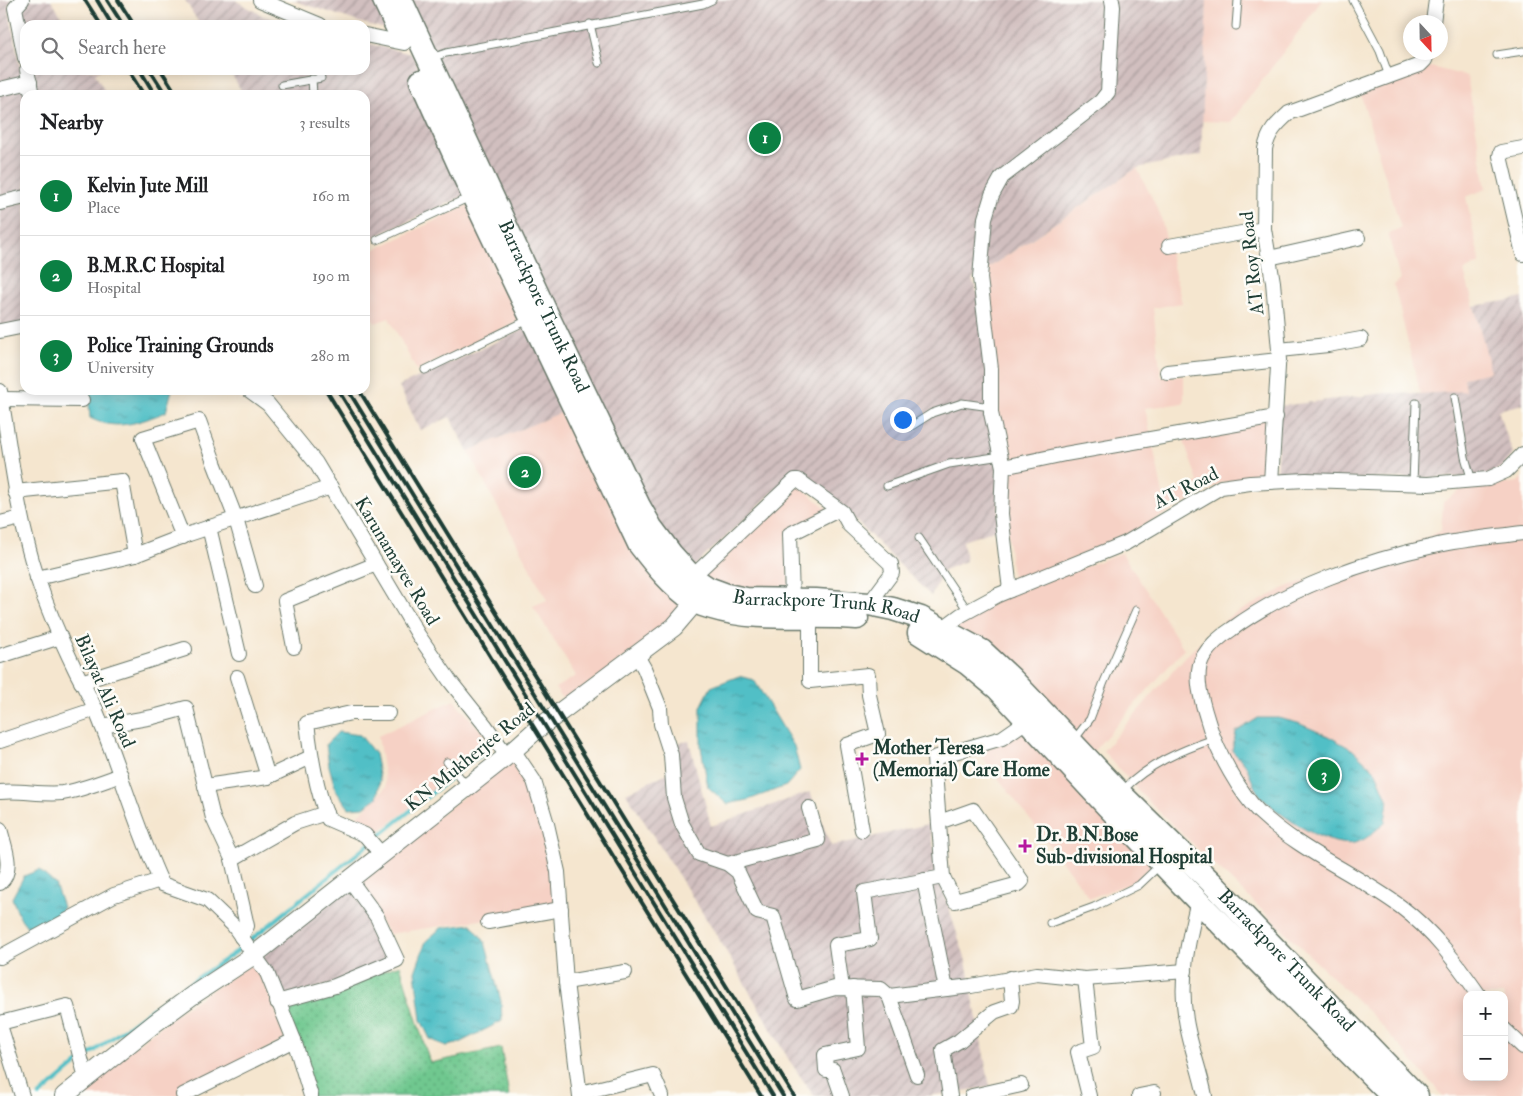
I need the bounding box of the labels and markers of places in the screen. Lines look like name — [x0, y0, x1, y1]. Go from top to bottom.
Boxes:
pin: 1 — [749, 119, 781, 157]
pin: 2 — [509, 453, 541, 491]
place label: Mother Teresa (Memorial) Care Home — [872, 736, 1050, 782]
marker: Mother Teresa (Memorial) Care Home — [855, 752, 869, 766]
pin: 3 — [1308, 756, 1340, 794]
place label: Dr. B.N.Bose Sub-divisional Hospital — [1036, 823, 1213, 870]
marker: Dr. B.N.Bose Sub-divisional Hospital — [1018, 839, 1032, 853]

